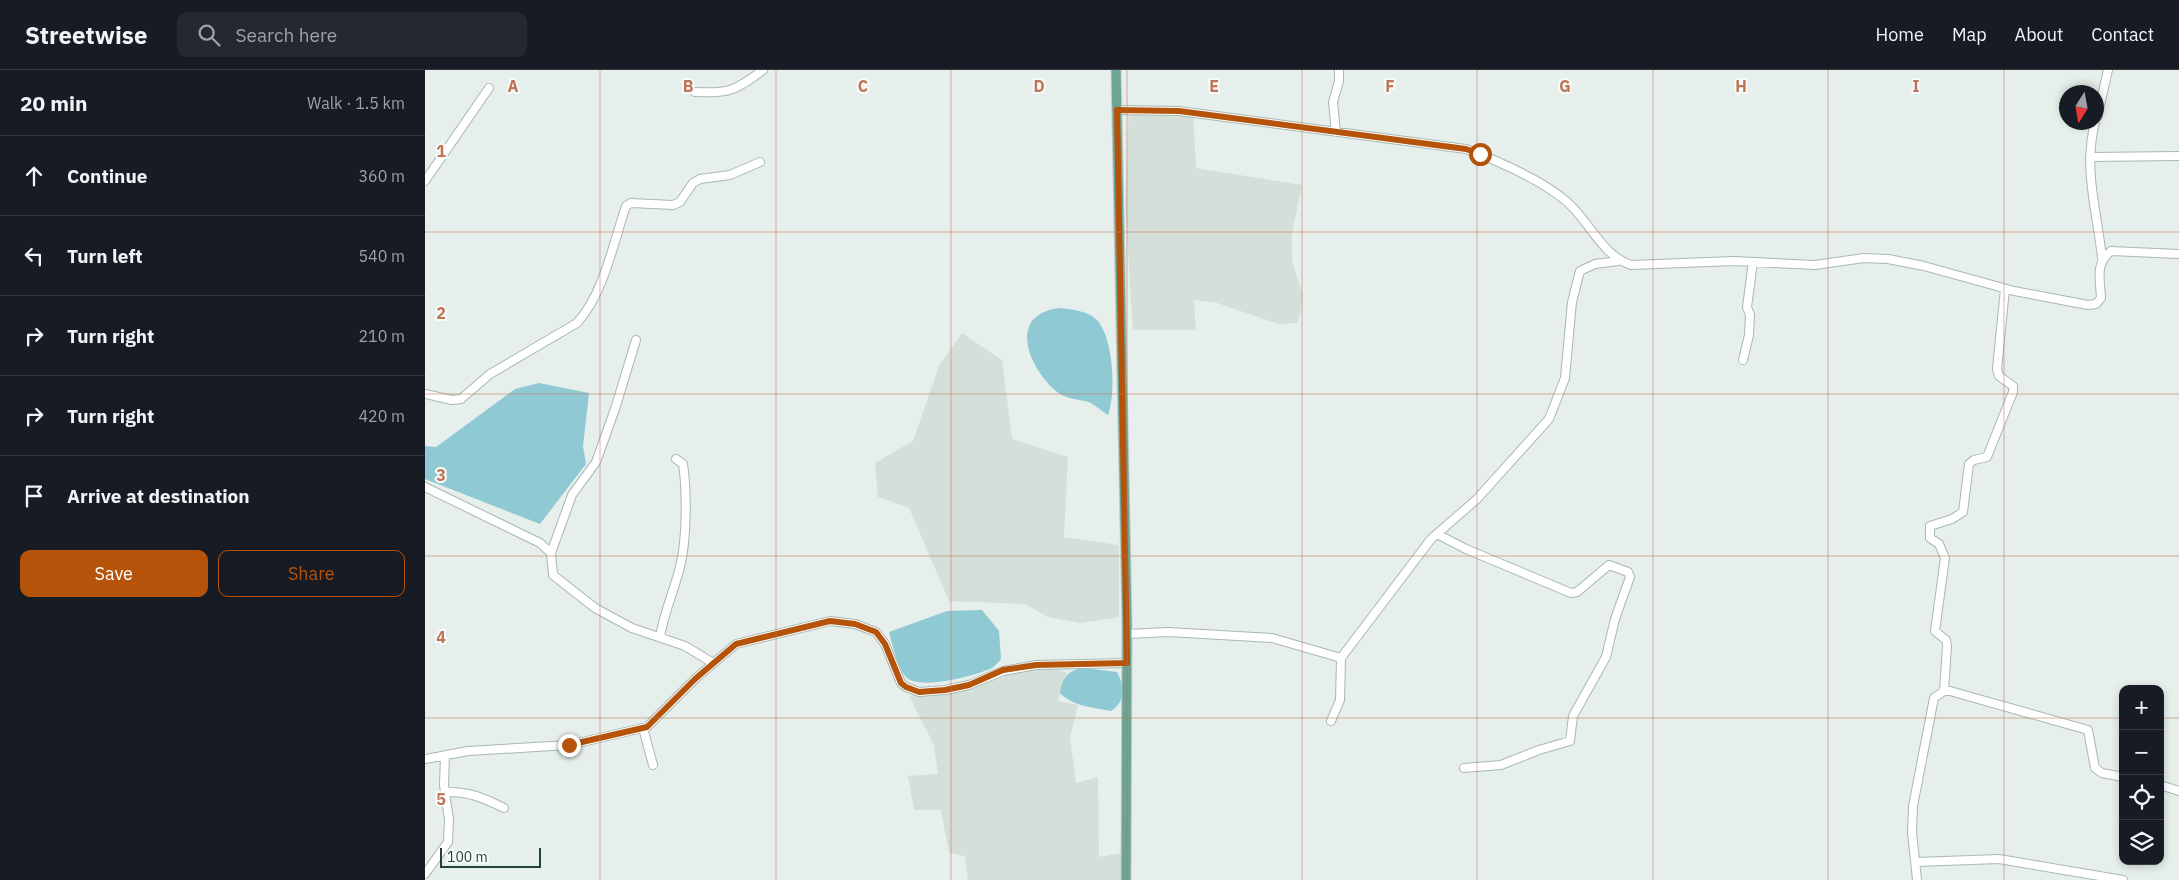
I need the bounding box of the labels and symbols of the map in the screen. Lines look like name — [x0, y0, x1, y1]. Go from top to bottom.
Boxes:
text: A — [508, 76, 519, 96]
text: B — [683, 76, 694, 96]
text: C — [858, 76, 868, 96]
text: D — [1033, 76, 1045, 96]
text: E — [1209, 76, 1219, 96]
text: F — [1385, 76, 1395, 96]
text: G — [1559, 76, 1571, 96]
text: H — [1735, 76, 1747, 96]
text: I — [1913, 76, 1920, 96]
north arrow — [2059, 85, 2104, 130]
text: 1 — [436, 141, 446, 161]
route start — [1469, 143, 1492, 166]
text: 2 — [436, 303, 446, 323]
text: 3 — [436, 465, 446, 485]
text: 4 — [436, 627, 446, 647]
route end — [558, 734, 581, 757]
text: 5 — [436, 789, 446, 809]
scale bar — [440, 845, 541, 868]

